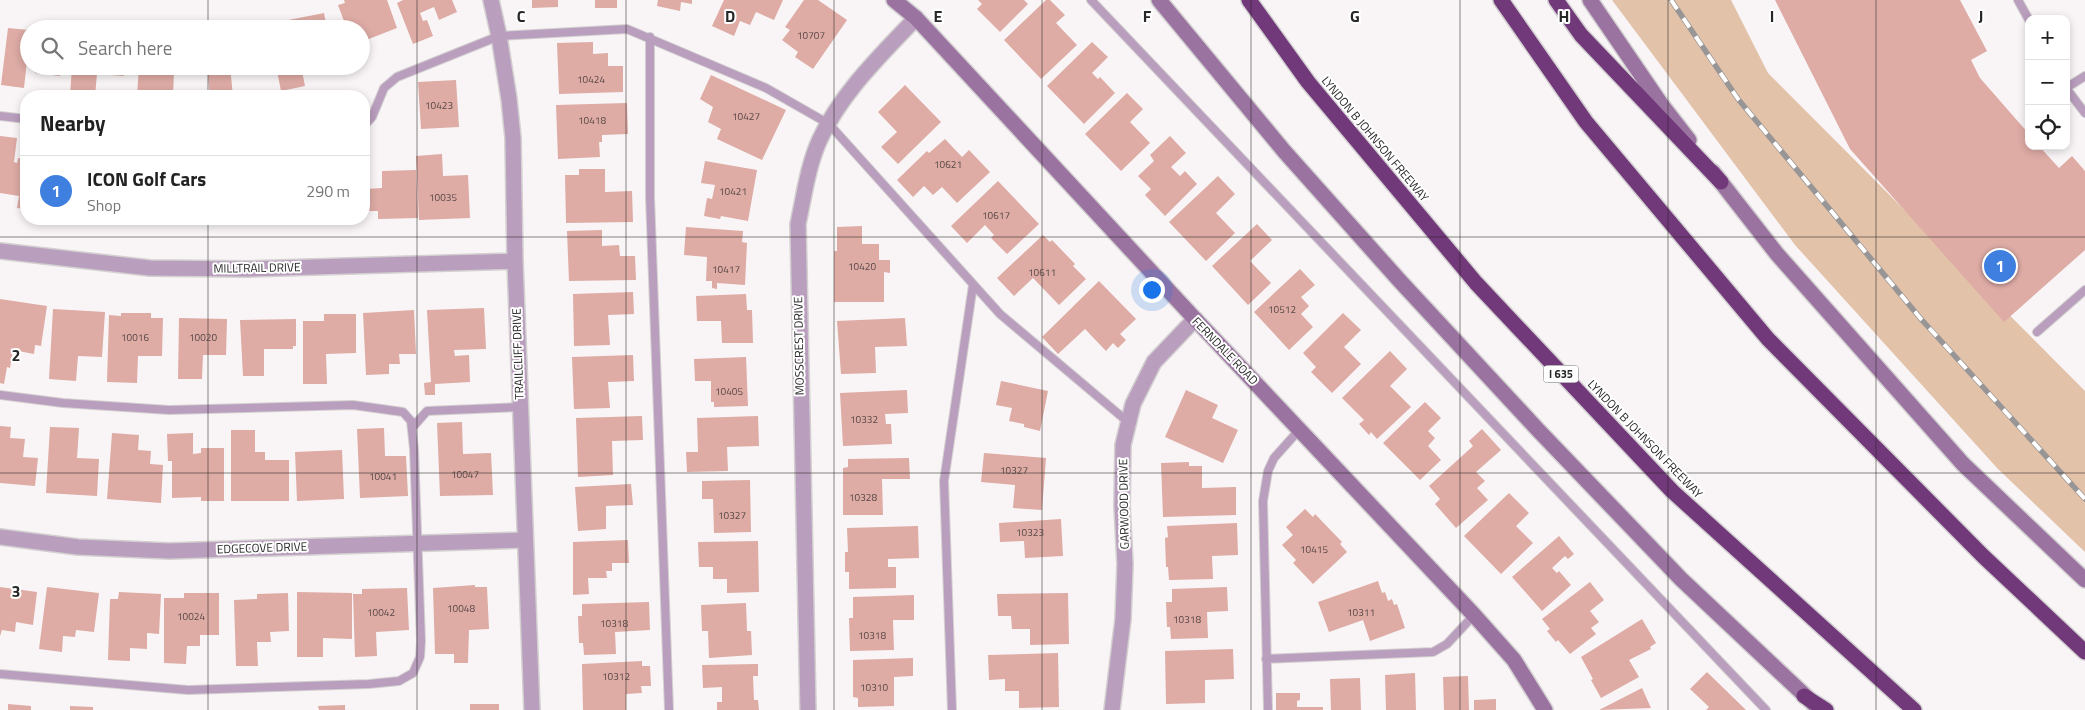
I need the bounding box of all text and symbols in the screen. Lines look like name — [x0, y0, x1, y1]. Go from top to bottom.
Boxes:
text: C — [517, 4, 526, 28]
text: D — [725, 4, 735, 28]
text: E — [934, 4, 943, 28]
text: F — [1143, 4, 1152, 28]
text: G — [1350, 4, 1360, 28]
text: H — [1559, 4, 1569, 28]
text: I — [1770, 4, 1774, 28]
text: J — [1979, 4, 1983, 28]
map controls — [2025, 15, 2070, 150]
button: + — [2025, 15, 2070, 60]
search box — [20, 20, 370, 75]
house number: 10707 — [797, 28, 825, 43]
text: Search here — [78, 33, 172, 62]
icon: search — [38, 34, 66, 62]
button: − — [2025, 60, 2070, 105]
house number: 10424 — [577, 72, 605, 87]
street label: LYNDON B JOHNSON FREEWAY — [1317, 72, 1434, 206]
house number: 10423 — [425, 98, 453, 113]
button: locate — [2025, 105, 2070, 150]
text: Nearby — [40, 107, 105, 139]
house number: 10427 — [732, 109, 760, 124]
house number: 10418 — [578, 113, 606, 128]
house number: 10621 — [934, 157, 962, 172]
text: ICON Golf Cars — [87, 164, 206, 193]
text: 1 — [52, 179, 60, 203]
text: 290 m — [306, 179, 350, 203]
house number: 10421 — [719, 184, 747, 199]
house number: 10035 — [429, 190, 457, 205]
text: Shop — [87, 193, 121, 217]
house number: 10617 — [982, 208, 1010, 223]
pin: 1 — [1984, 247, 2016, 285]
street label: MILLTRAIL DRIVE — [213, 257, 301, 278]
house number: 10420 — [848, 259, 876, 274]
house number: 10417 — [712, 262, 740, 277]
house number: 10611 — [1028, 265, 1056, 280]
your location — [1139, 277, 1165, 303]
street label: MOSSCREST DRIVE — [788, 296, 809, 396]
house number: 10512 — [1268, 302, 1296, 317]
street label: TRAILCLIFF DRIVE — [506, 308, 529, 400]
street label: FERNDALE ROAD — [1188, 312, 1263, 389]
house number: 10016 — [121, 330, 149, 345]
house number: 10020 — [189, 330, 217, 345]
text: 2 — [12, 343, 20, 367]
road number: I 635 — [1544, 366, 1578, 382]
street label: LYNDON B JOHNSON FREEWAY — [1583, 375, 1708, 503]
house number: 10405 — [715, 384, 743, 399]
house number: 10332 — [850, 412, 878, 427]
street label: GARWOOD DRIVE — [1113, 458, 1134, 549]
house number: 10327 — [1000, 463, 1028, 478]
house number: 10047 — [451, 467, 479, 482]
house number: 10041 — [369, 469, 397, 484]
house number: 10328 — [849, 490, 877, 505]
house number: 10327 — [718, 508, 746, 523]
house number: 10323 — [1016, 525, 1044, 540]
street label: EDGECOVE DRIVE — [216, 536, 308, 559]
house number: 10415 — [1300, 542, 1328, 557]
text: 3 — [12, 579, 20, 603]
house number: 10048 — [447, 601, 475, 616]
house number: 10042 — [367, 605, 395, 620]
house number: 10311 — [1347, 605, 1375, 620]
house number: 10024 — [177, 609, 205, 624]
house number: 10318 — [1173, 612, 1201, 627]
house number: 10318 — [600, 616, 628, 631]
house number: 10318 — [858, 628, 886, 643]
house number: 10312 — [602, 669, 630, 684]
house number: 10310 — [860, 680, 888, 695]

